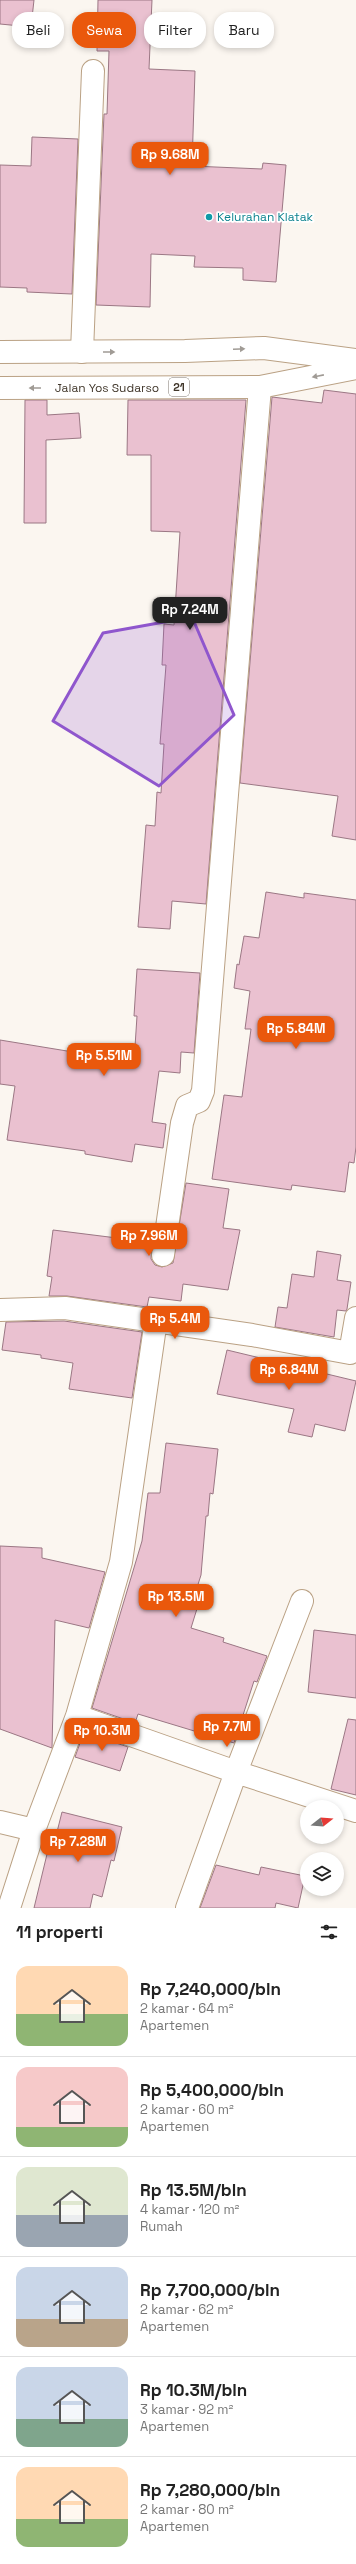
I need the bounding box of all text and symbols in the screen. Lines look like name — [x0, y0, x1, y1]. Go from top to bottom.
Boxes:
chip: Beli — [12, 12, 64, 48]
chip: Sewa — [72, 12, 136, 48]
chip: Filter — [144, 12, 206, 48]
chip: Baru — [214, 12, 274, 48]
pin: Rp 9.68M — [129, 142, 211, 176]
text: Rp 9.68M — [141, 146, 199, 163]
place label: Kelurahan Klatak — [217, 209, 314, 225]
marker: Kelurahan Klatak — [204, 212, 214, 222]
one-way arrow — [233, 346, 245, 353]
one-way arrow — [103, 349, 116, 355]
one-way arrow — [312, 373, 324, 379]
road number: 21 — [169, 378, 189, 396]
street label: Jalan Yos Sudarso — [55, 380, 159, 396]
one-way arrow — [28, 385, 41, 391]
pin: Rp 7.24M — [149, 597, 231, 631]
text: Rp 7.24M — [161, 601, 219, 618]
pin: Rp 5.84M — [255, 1016, 337, 1050]
text: Rp 5.84M — [266, 1020, 326, 1037]
pin: Rp 5.51M — [63, 1043, 145, 1077]
text: Rp 5.51M — [76, 1047, 132, 1064]
pin: Rp 7.96M — [108, 1223, 190, 1257]
text: Rp 7.96M — [120, 1227, 178, 1244]
pin: Rp 5.4M — [138, 1306, 212, 1340]
text: Rp 5.4M — [149, 1310, 201, 1327]
pin: Rp 6.84M — [248, 1357, 330, 1391]
text: Rp 6.84M — [259, 1361, 319, 1378]
pin: Rp 13.5M — [135, 1584, 217, 1618]
text: Rp 13.5M — [148, 1588, 204, 1605]
pin: Rp 7.7M — [190, 1714, 264, 1748]
pin: Rp 10.3M — [61, 1718, 143, 1752]
text: Rp 7.7M — [203, 1718, 251, 1735]
text: Rp 10.3M — [73, 1722, 131, 1739]
north arrow — [300, 1800, 344, 1844]
map controls — [300, 1800, 344, 1896]
pin: Rp 7.28M — [37, 1829, 119, 1863]
text: Rp 7.28M — [50, 1833, 107, 1850]
button: layers — [300, 1852, 344, 1896]
text: 11 properti — [16, 1921, 103, 1943]
icon: filters — [318, 1921, 340, 1943]
text: Rp 7,240,000/bln — [140, 1978, 281, 2000]
icon: home — [48, 1982, 96, 2030]
text: 2 kamar · 64 m² — [140, 2000, 234, 2017]
text: Apartemen — [140, 2017, 209, 2034]
text: Rp 5,400,000/bln — [140, 2079, 284, 2101]
icon: home — [48, 2083, 96, 2131]
text: 2 kamar · 60 m² — [140, 2101, 234, 2118]
text: Apartemen — [140, 2118, 209, 2135]
text: Rp 13.5M/bln — [140, 2179, 247, 2201]
icon: home — [48, 2183, 96, 2231]
text: 4 kamar · 120 m² — [140, 2201, 239, 2218]
text: Rumah — [140, 2218, 183, 2235]
text: Rp 7,700,000/bln — [140, 2279, 280, 2301]
icon: home — [48, 2283, 96, 2331]
text: 2 kamar · 62 m² — [140, 2301, 233, 2318]
text: Apartemen — [140, 2318, 209, 2335]
text: Rp 10.3M/bln — [140, 2379, 247, 2401]
icon: home — [48, 2383, 96, 2431]
text: 3 kamar · 92 m² — [140, 2401, 233, 2418]
text: Apartemen — [140, 2418, 209, 2435]
text: Rp 7,280,000/bln — [140, 2479, 281, 2501]
icon: home — [48, 2483, 96, 2531]
text: 2 kamar · 80 m² — [140, 2501, 234, 2518]
text: Apartemen — [140, 2518, 209, 2535]

